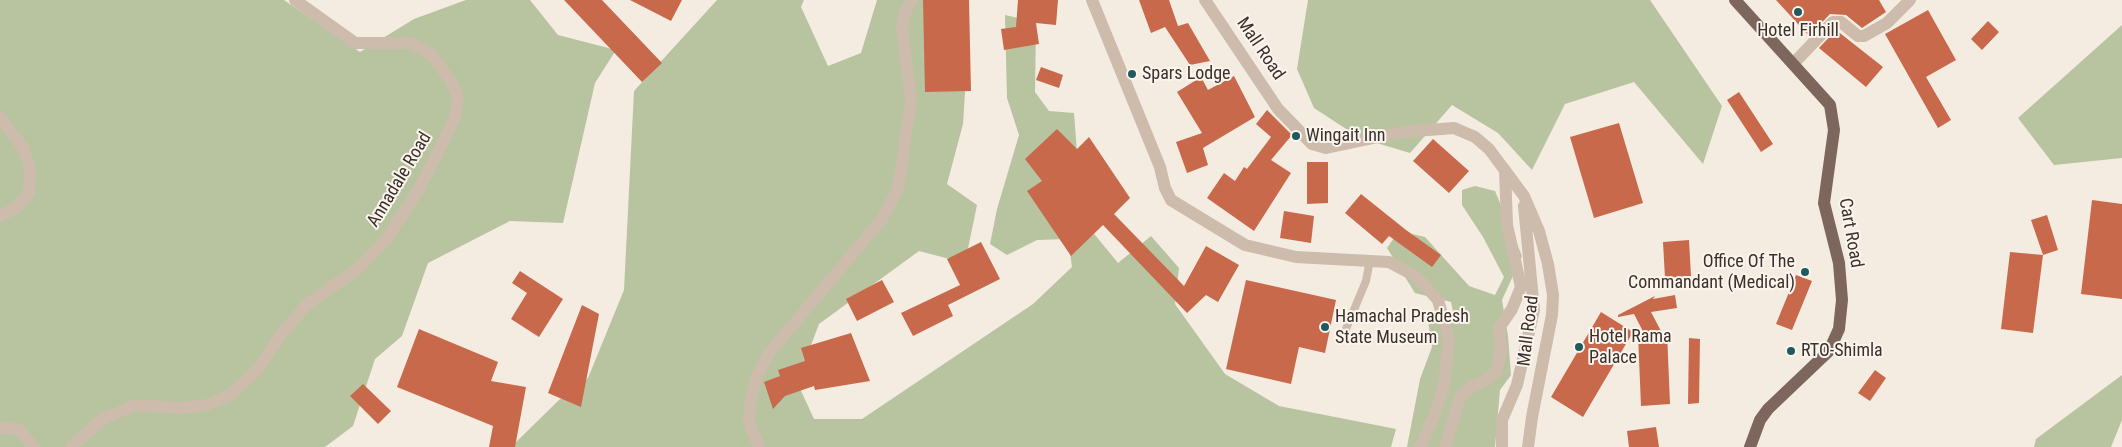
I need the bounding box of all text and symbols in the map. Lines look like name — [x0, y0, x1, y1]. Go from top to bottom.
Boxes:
marker: Hotel Firhill — [1792, 6, 1804, 18]
street label: Mall Road — [1231, 14, 1289, 84]
place label: Hotel Firhill — [1757, 20, 1839, 42]
place label: Spars Lodge — [1142, 63, 1230, 85]
marker: Spars Lodge — [1126, 68, 1138, 80]
place label: Wingait Inn — [1306, 125, 1386, 147]
street label: Annadale Road — [363, 129, 437, 231]
marker: Wingait Inn — [1290, 130, 1302, 142]
street label: Cart Road — [1833, 196, 1867, 270]
place label: Office Of The Commandant (Medical) — [1628, 251, 1795, 294]
marker: Office Of The Commandant (Medical) — [1799, 266, 1811, 278]
street label: Mall Road — [1514, 295, 1544, 367]
place label: Hamachal Pradesh State Museum — [1335, 306, 1469, 348]
marker: Hamachal Pradesh State Museum — [1319, 321, 1331, 333]
place label: Hotel Rama Palace — [1589, 326, 1672, 368]
place label: RTO-Shimla — [1801, 340, 1883, 362]
marker: Hotel Rama Palace — [1573, 341, 1585, 353]
marker: RTO-Shimla — [1785, 345, 1797, 357]

